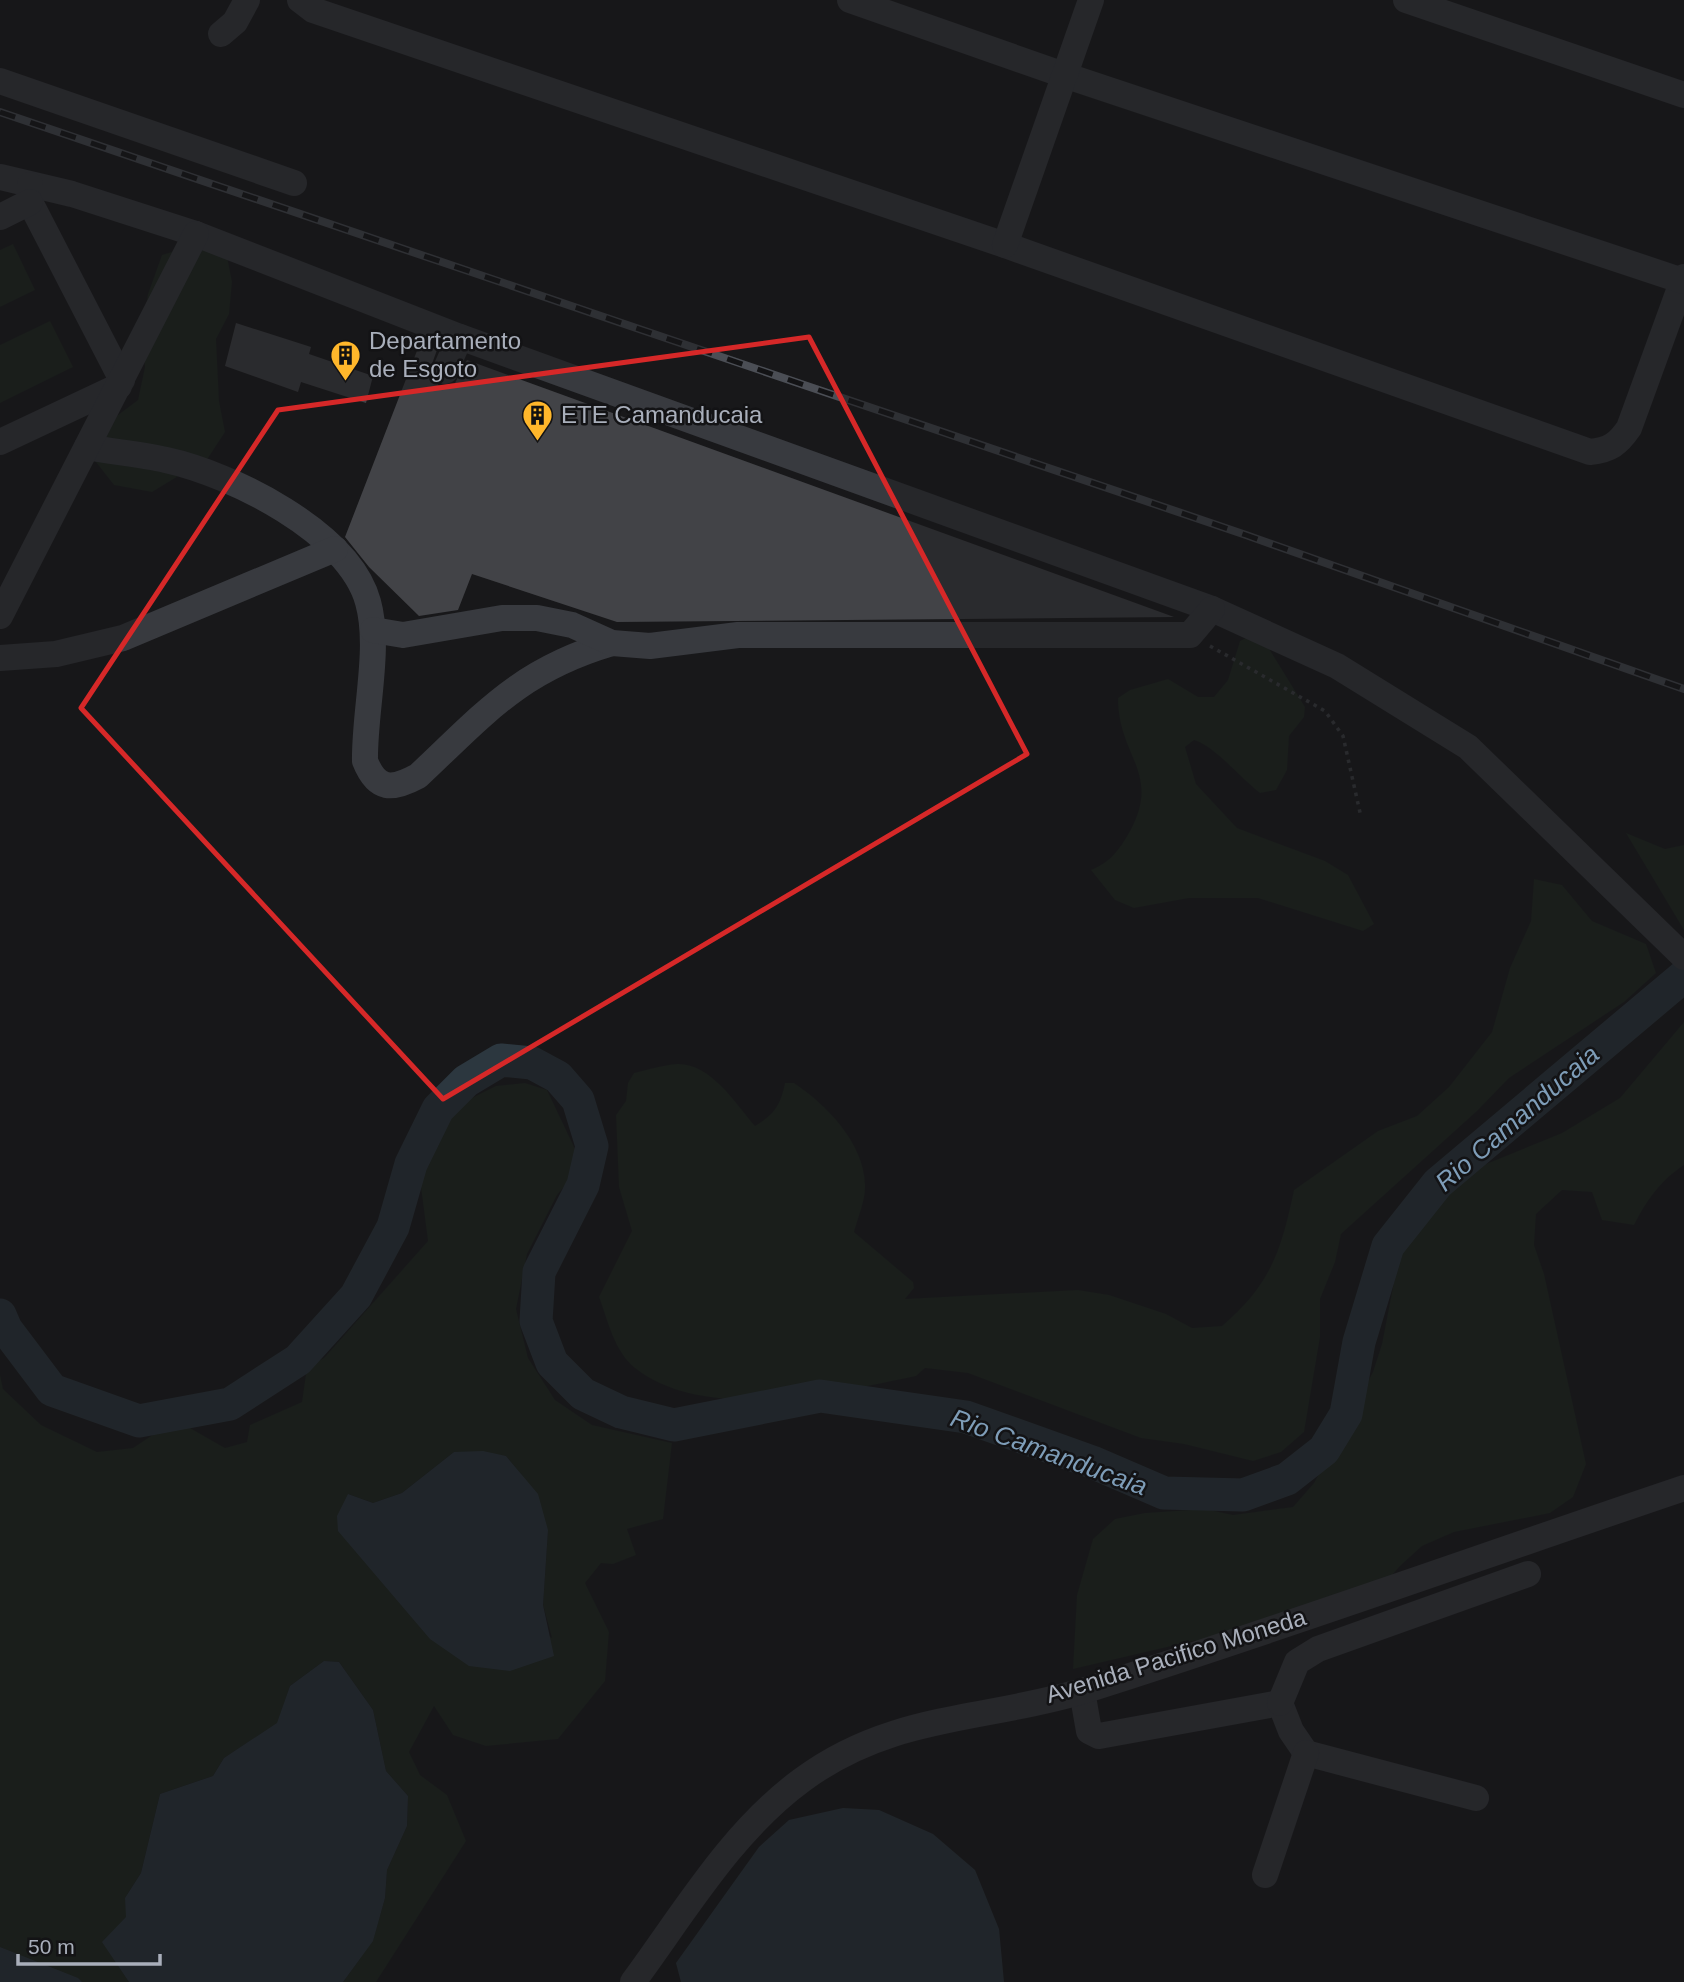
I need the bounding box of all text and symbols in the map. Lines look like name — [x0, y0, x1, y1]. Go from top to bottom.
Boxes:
place label: Departamento de Esgoto — [369, 327, 521, 382]
building icon: Departamento de Esgoto — [329, 338, 363, 382]
building icon: ETE Camanducaia — [521, 398, 555, 442]
place label: ETE Camanducaia — [561, 401, 763, 428]
water label: Rio Camanducaia — [1429, 1039, 1605, 1197]
water label: Rio Camanducaia — [947, 1403, 1151, 1501]
street label: Avenida Pacifico Moneda — [1043, 1603, 1310, 1708]
scale bar — [18, 1923, 159, 1967]
text: 50 m — [28, 1935, 75, 1958]

